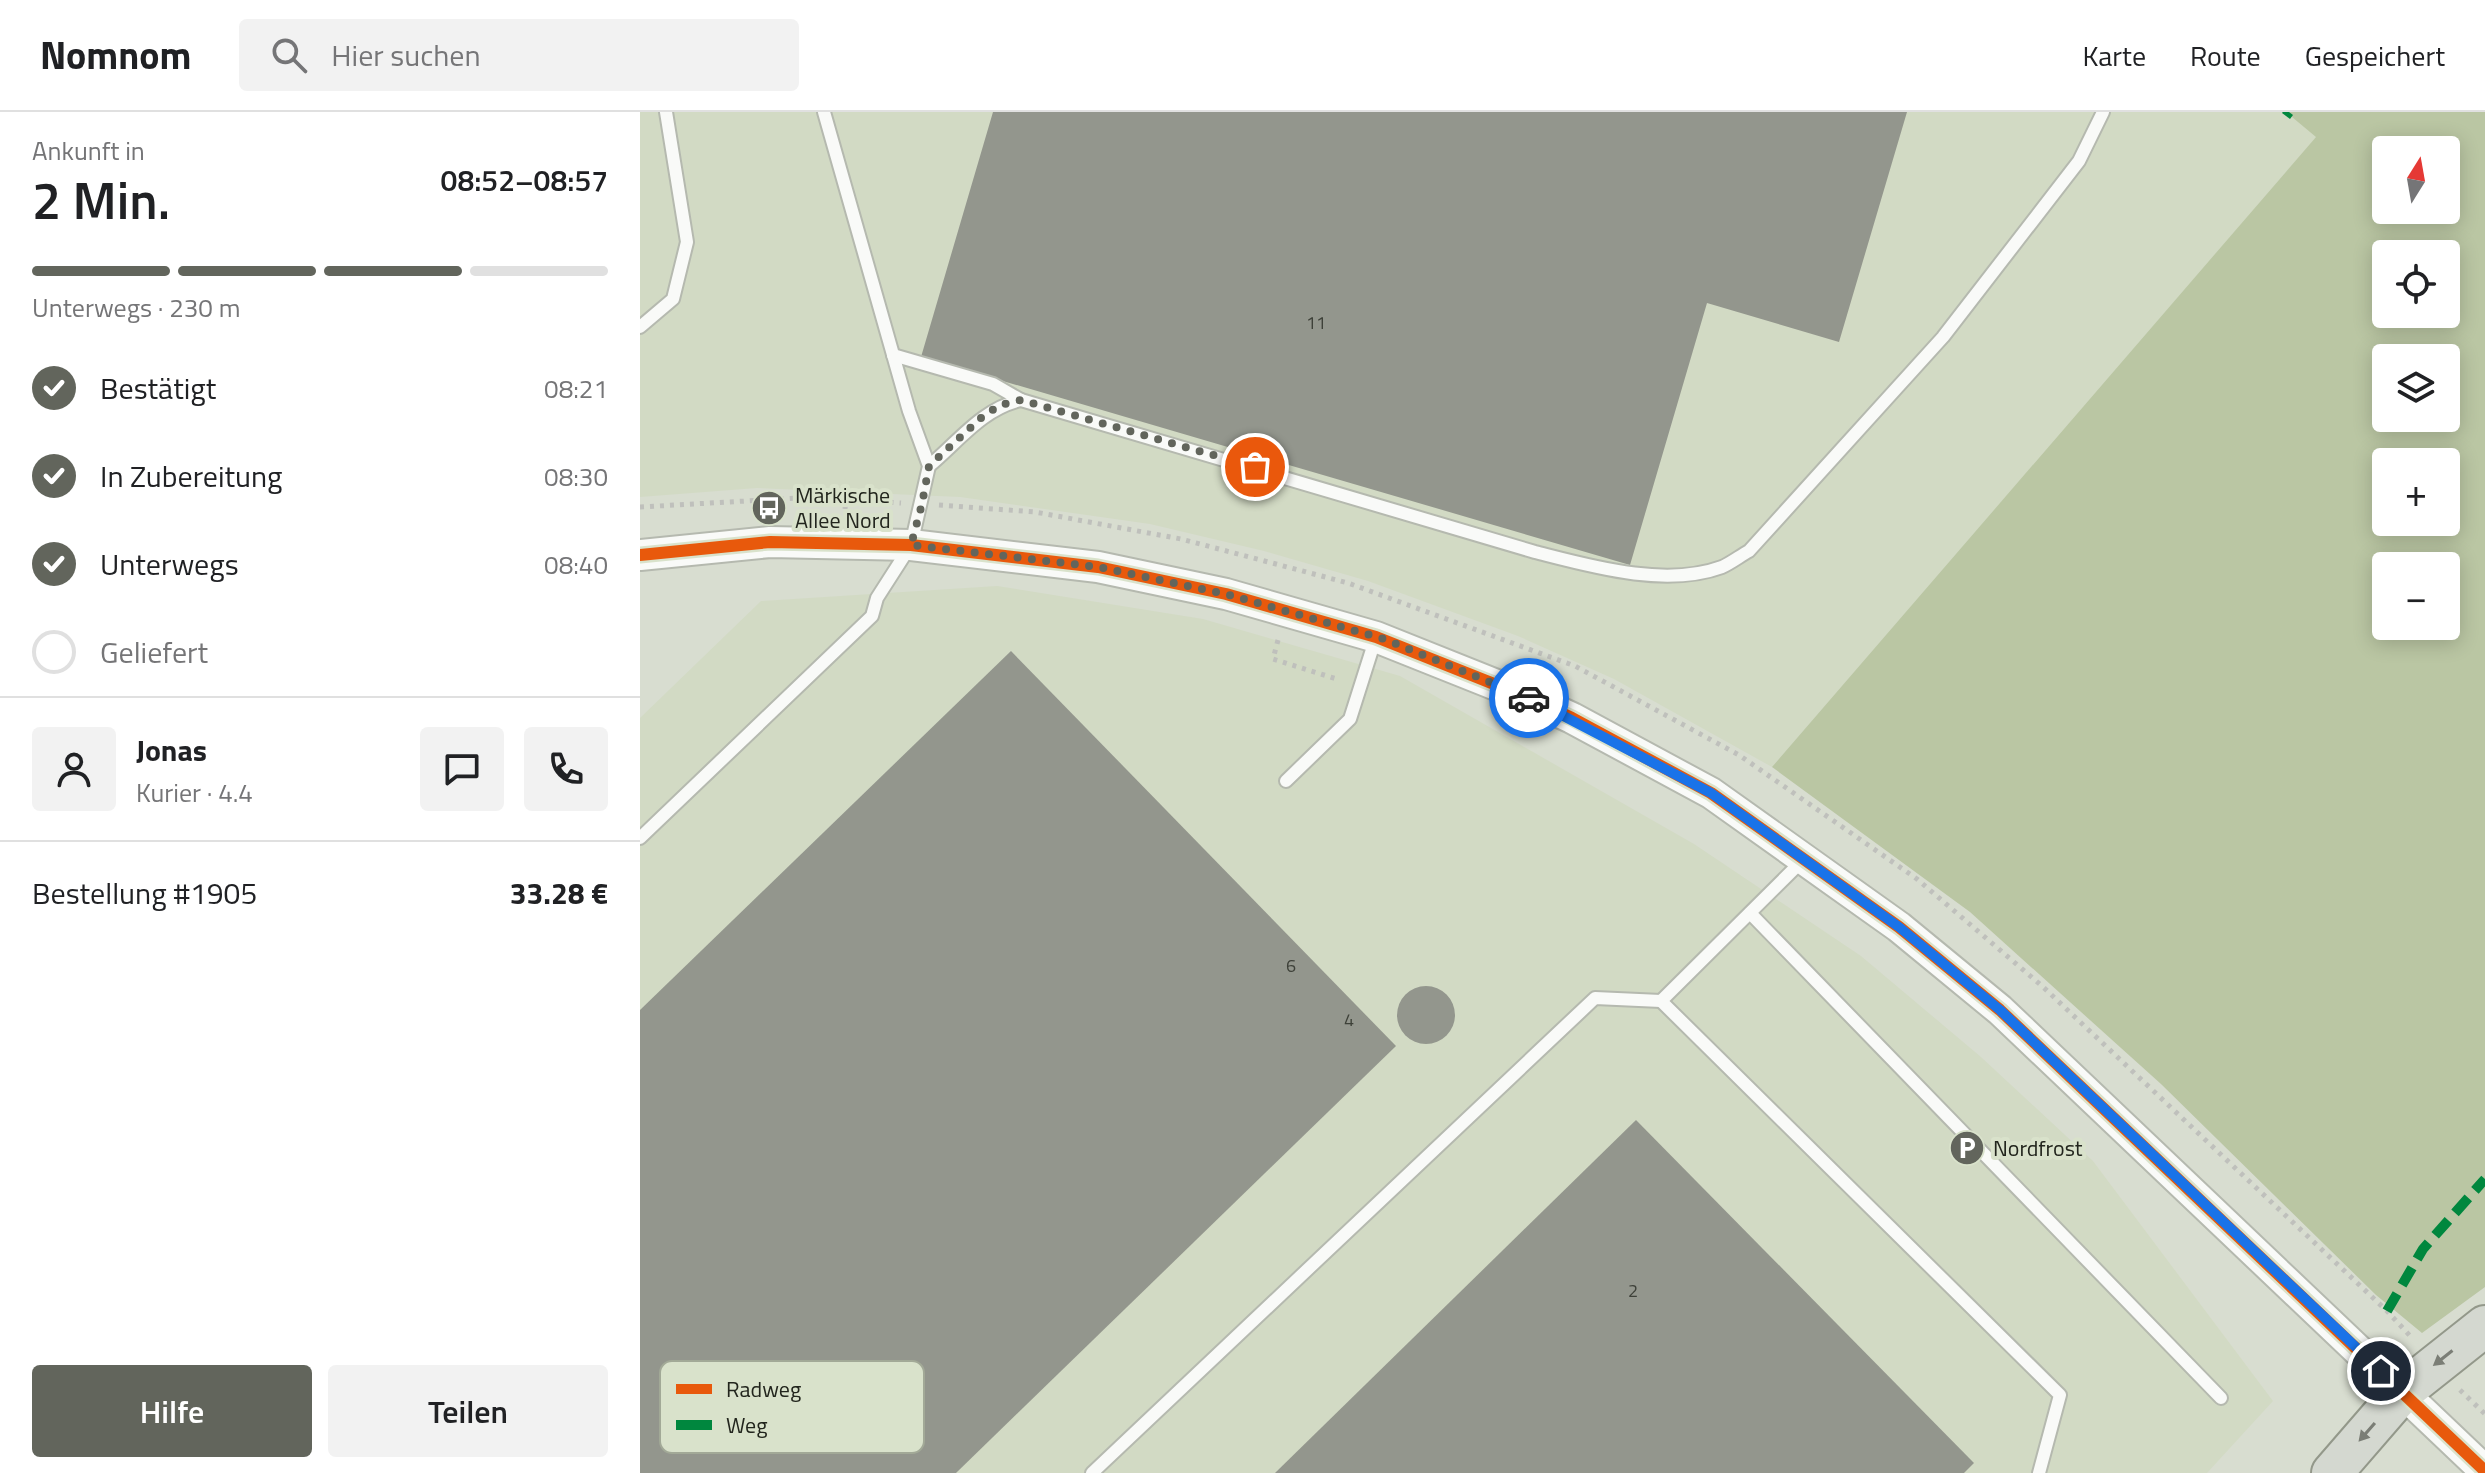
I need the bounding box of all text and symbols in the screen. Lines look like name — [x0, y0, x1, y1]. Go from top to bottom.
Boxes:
search box — [239, 19, 799, 91]
text: Nomnom — [40, 26, 191, 84]
text: Hier suchen — [331, 32, 481, 78]
icon: search — [267, 33, 311, 77]
text: Karte — [2082, 34, 2146, 77]
text: Route — [2190, 34, 2261, 77]
text: Gespeichert — [2305, 34, 2445, 77]
text: Ankunft in — [32, 131, 145, 170]
north arrow — [2372, 136, 2460, 224]
map controls — [2372, 136, 2460, 640]
text: 08:52–08:57 — [441, 157, 608, 203]
text: 2 Min. — [32, 160, 170, 239]
button: locate — [2372, 240, 2460, 328]
text: Unterwegs · 230 m — [32, 288, 240, 327]
house number: 11 — [1306, 309, 1326, 336]
button: layers — [2372, 344, 2460, 432]
text: Bestätigt — [100, 365, 216, 411]
icon: check — [32, 366, 76, 410]
text: 08:21 — [544, 369, 608, 408]
pin — [1221, 433, 1289, 501]
icon: bag — [1233, 445, 1277, 489]
button: + — [2372, 448, 2460, 536]
text: In Zubereitung — [100, 453, 283, 499]
icon: check — [32, 454, 76, 498]
text: 08:30 — [544, 457, 608, 496]
place label: Märkische Allee Nord — [795, 478, 891, 537]
bus stop icon: Märkische Allee Nord — [750, 489, 788, 527]
text: Unterwegs — [100, 541, 239, 587]
icon: check — [32, 542, 76, 586]
text: 08:40 — [544, 545, 608, 584]
button: − — [2372, 552, 2460, 640]
text: Geliefert — [100, 629, 208, 675]
courier — [1489, 658, 1569, 738]
icon: car — [1507, 676, 1551, 720]
button: person — [32, 727, 116, 811]
text: Jonas — [136, 727, 207, 773]
button: chat — [420, 727, 504, 811]
button: phone — [524, 727, 608, 811]
text: Kurier · 4.4 — [136, 773, 253, 812]
text: Bestellung #1905 — [32, 870, 257, 916]
text: 33.28 € — [510, 870, 608, 916]
house number: 6 — [1286, 952, 1296, 979]
house number: 4 — [1344, 1006, 1354, 1033]
parking icon: Nordfrost — [1948, 1129, 1986, 1167]
place label: Nordfrost — [1993, 1131, 2083, 1165]
house number: 2 — [1628, 1277, 1638, 1304]
pin — [2347, 1337, 2415, 1405]
icon: home — [2359, 1349, 2403, 1393]
one-way arrow — [2433, 1349, 2453, 1366]
legend — [660, 1361, 924, 1453]
button: Hilfe — [32, 1365, 312, 1457]
button: Teilen — [328, 1365, 608, 1457]
text: Radweg — [726, 1372, 801, 1406]
text: Weg — [726, 1408, 767, 1442]
one-way arrow — [2359, 1422, 2376, 1442]

